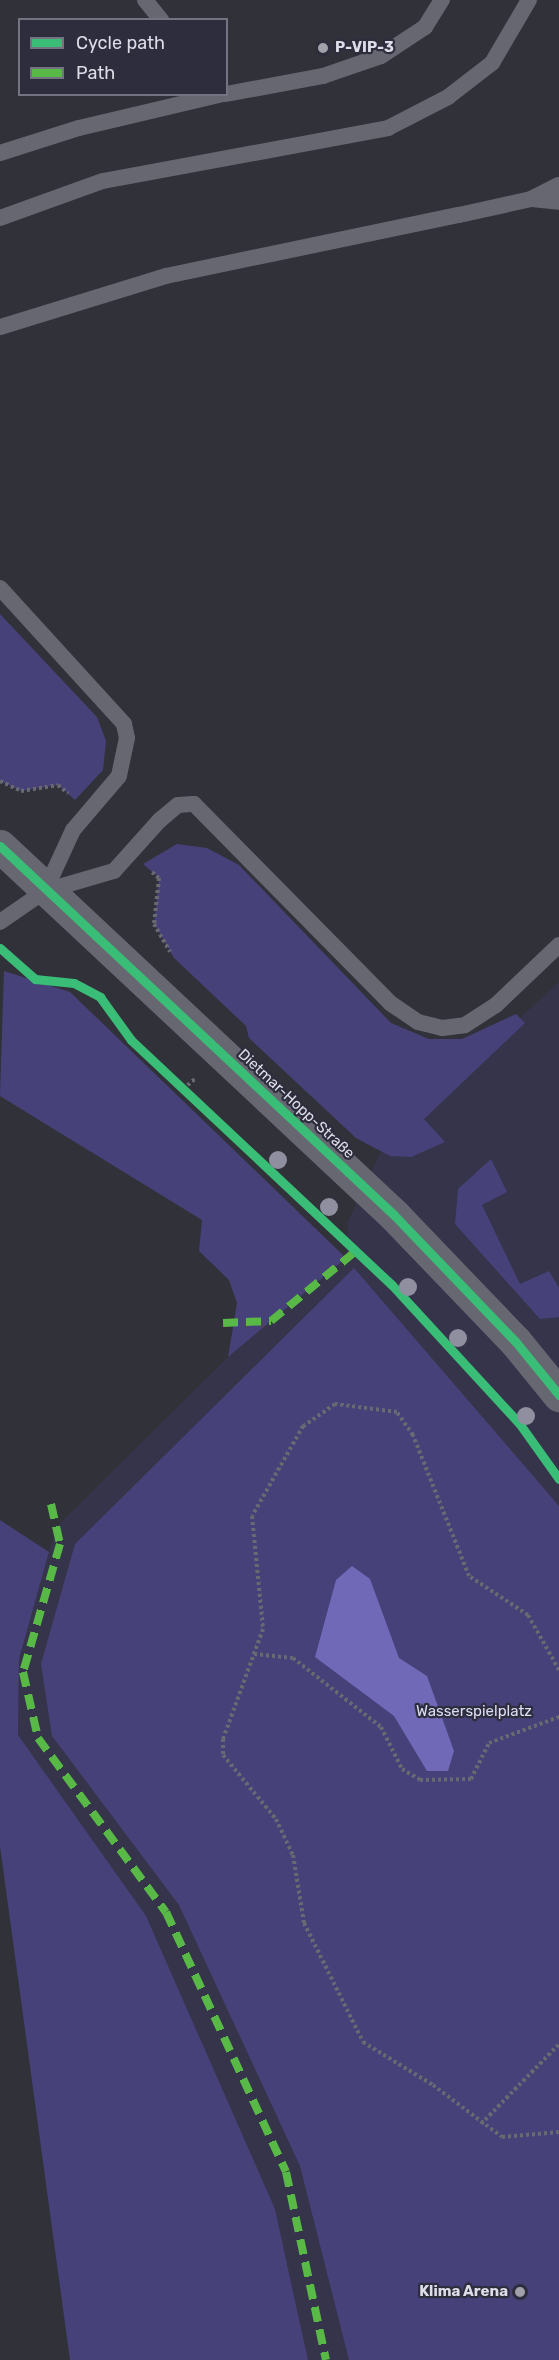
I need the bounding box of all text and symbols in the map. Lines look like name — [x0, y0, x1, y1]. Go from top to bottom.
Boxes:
legend — [18, 18, 228, 96]
text: Cycle path — [76, 32, 165, 54]
place label: P-VIP-3 — [335, 39, 394, 57]
marker: P-VIP-3 — [316, 41, 330, 55]
text: Path — [76, 62, 115, 84]
street label: Dietmar-Hopp-Straße — [234, 1045, 358, 1163]
park label: Wasserspielplatz — [416, 1703, 532, 1721]
place label: Klima Arena — [419, 2283, 508, 2301]
marker: Klima Arena — [513, 2285, 527, 2299]

